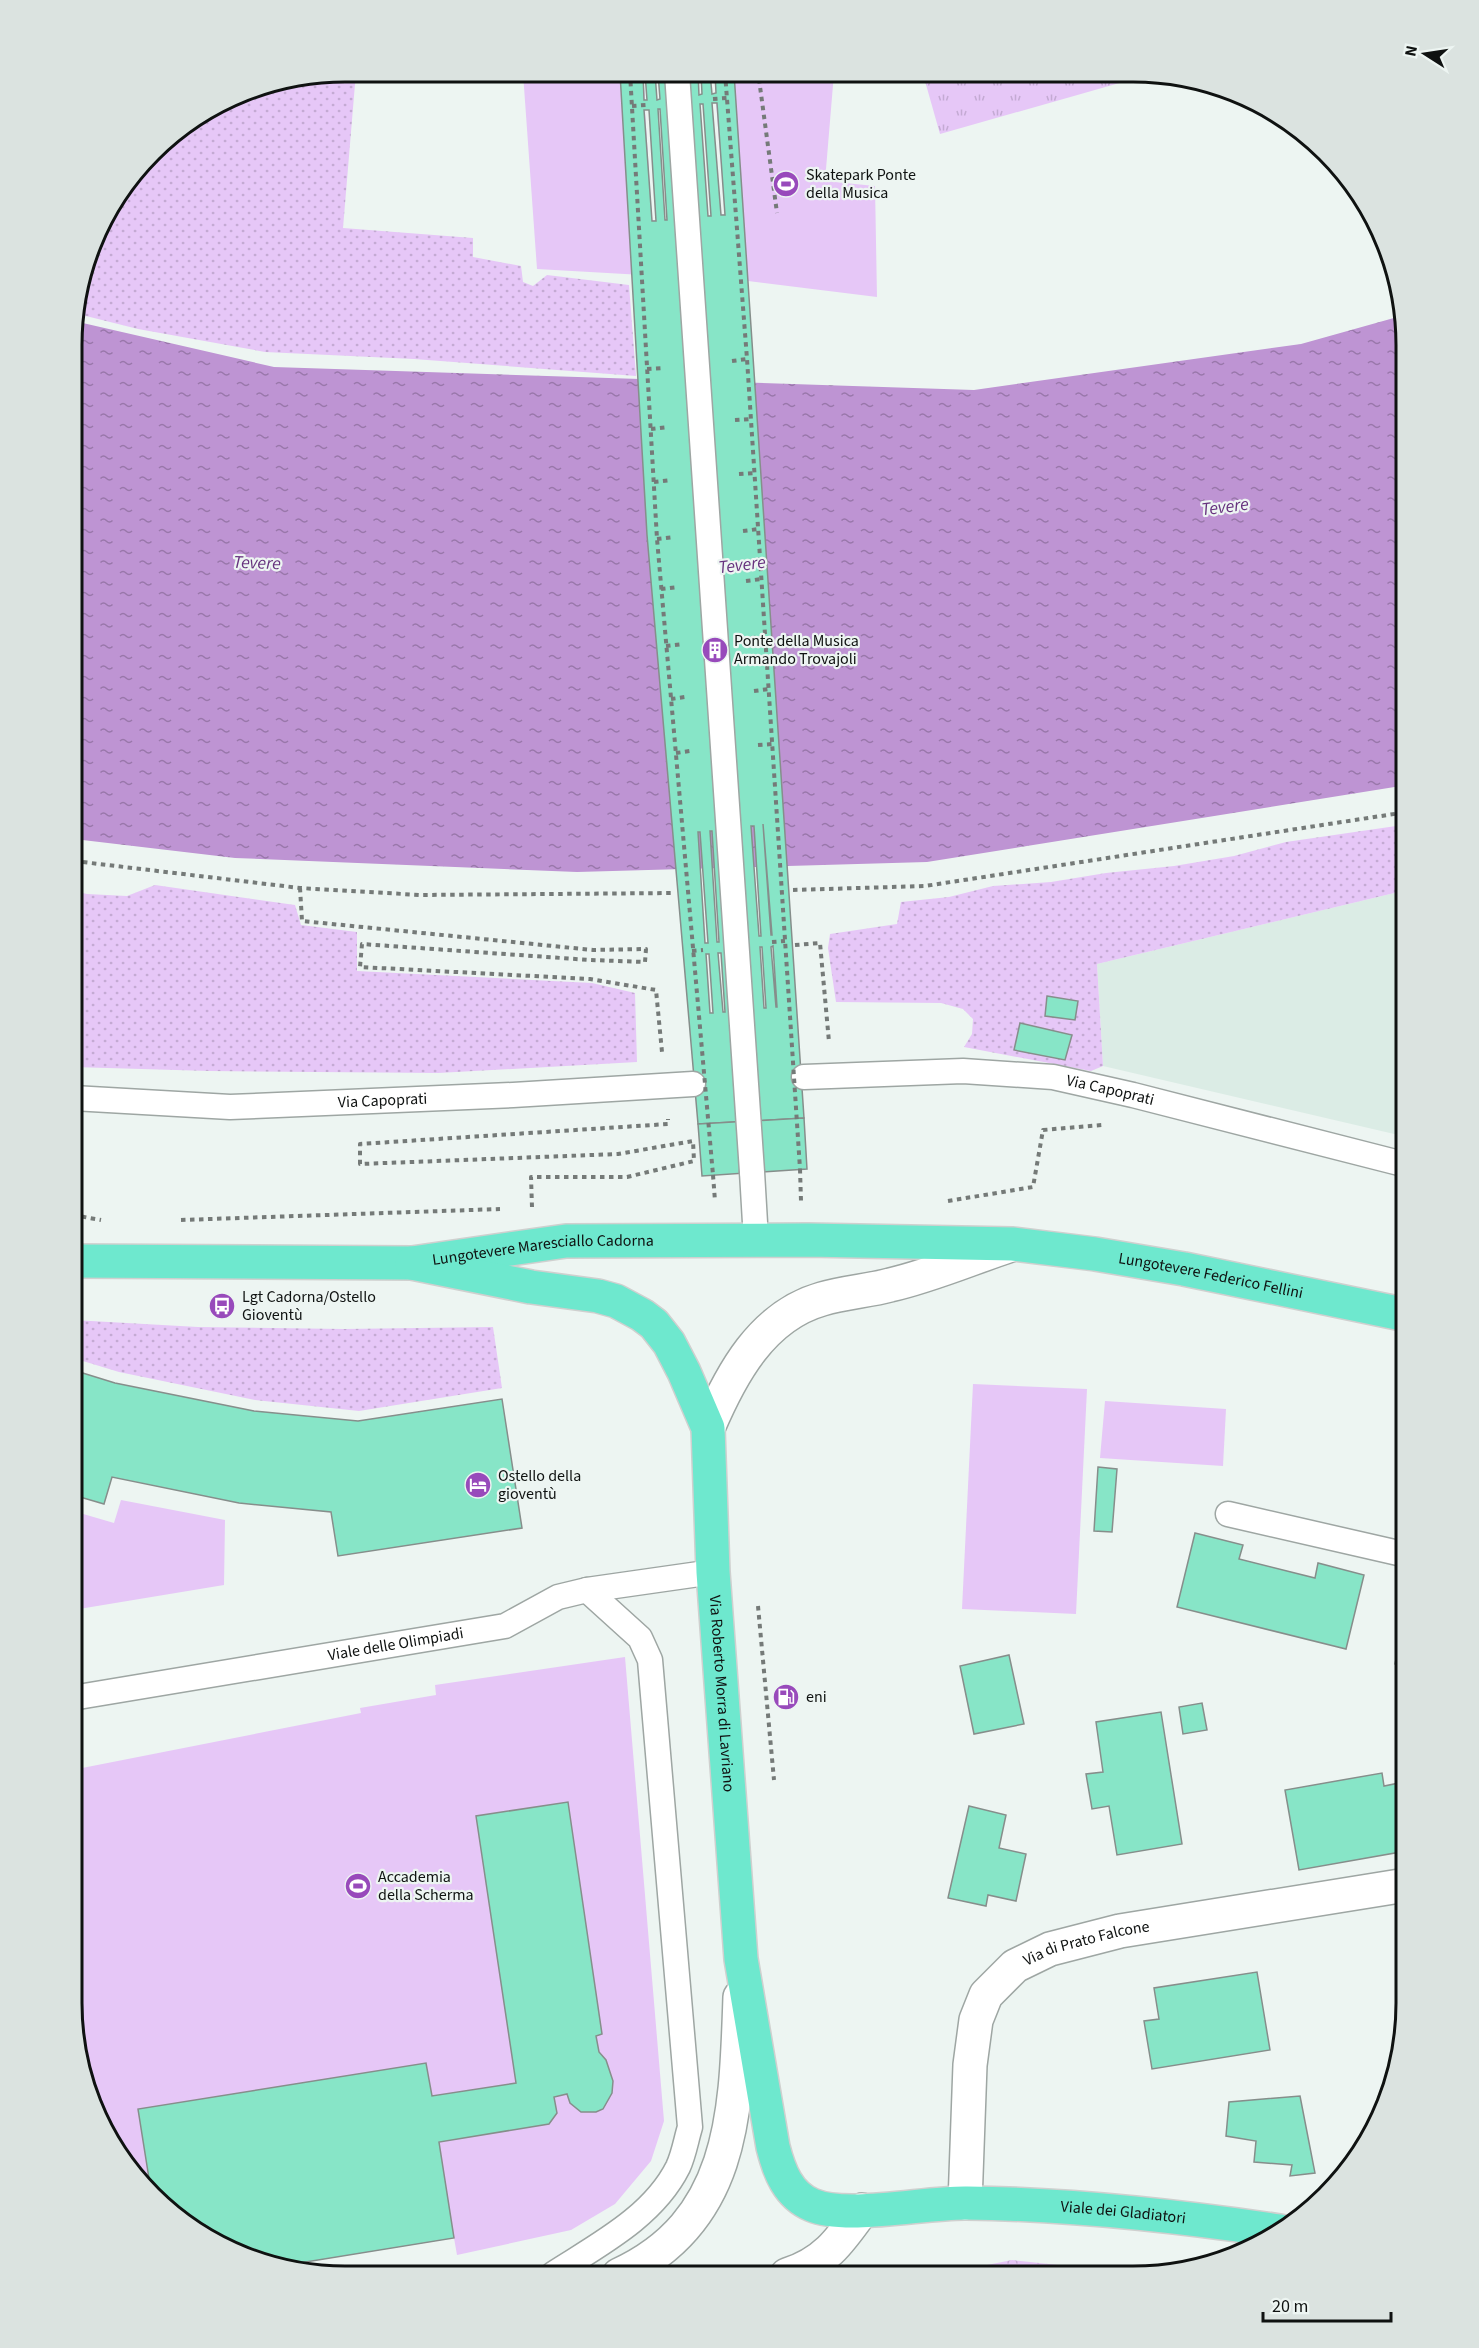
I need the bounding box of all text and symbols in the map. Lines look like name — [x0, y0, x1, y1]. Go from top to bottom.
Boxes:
north arrow — [1395, 24, 1455, 84]
text: N — [1399, 44, 1423, 59]
place label: Skatepark Ponte della Musica — [806, 164, 916, 204]
sports icon: Skatepark Ponte della Musica — [771, 169, 801, 199]
water label: Tevere — [1200, 492, 1250, 522]
water label: Tevere — [233, 550, 282, 576]
water label: Tevere — [717, 550, 767, 580]
place label: Ponte della Musica Armando Trovajoli — [734, 630, 859, 670]
building icon: Ponte della Musica Armando Trovajoli — [700, 635, 730, 665]
street label: Via Capoprati — [1064, 1069, 1157, 1111]
street label: Via Capoprati — [337, 1088, 428, 1113]
street label: Lungotevere Maresciallo Cadorna — [431, 1230, 654, 1271]
street label: Lungotevere Federico Fellini — [1117, 1247, 1305, 1304]
place label: Lgt Cadorna/Ostello Gioventù — [242, 1286, 376, 1326]
bus stop icon: Lgt Cadorna/Ostello Gioventù — [207, 1291, 237, 1321]
place label: Ostello della gioventù — [498, 1465, 581, 1505]
hotel icon: Ostello della gioventù — [463, 1470, 493, 1500]
street label: Via Roberto Morra di Lavriano — [704, 1594, 740, 1793]
street label: Viale delle Olimpiadi — [326, 1622, 465, 1666]
fuel station icon: eni — [771, 1682, 801, 1712]
place label: eni — [806, 1686, 827, 1708]
place label: Accademia della Scherma — [378, 1866, 474, 1906]
sports icon: Accademia della Scherma — [343, 1871, 373, 1901]
street label: Via di Prato Falcone — [1019, 1915, 1151, 1971]
street label: Viale dei Gladiatori — [1060, 2196, 1187, 2229]
scale bar — [1263, 2285, 1390, 2323]
text: 20 m — [1272, 2294, 1308, 2319]

